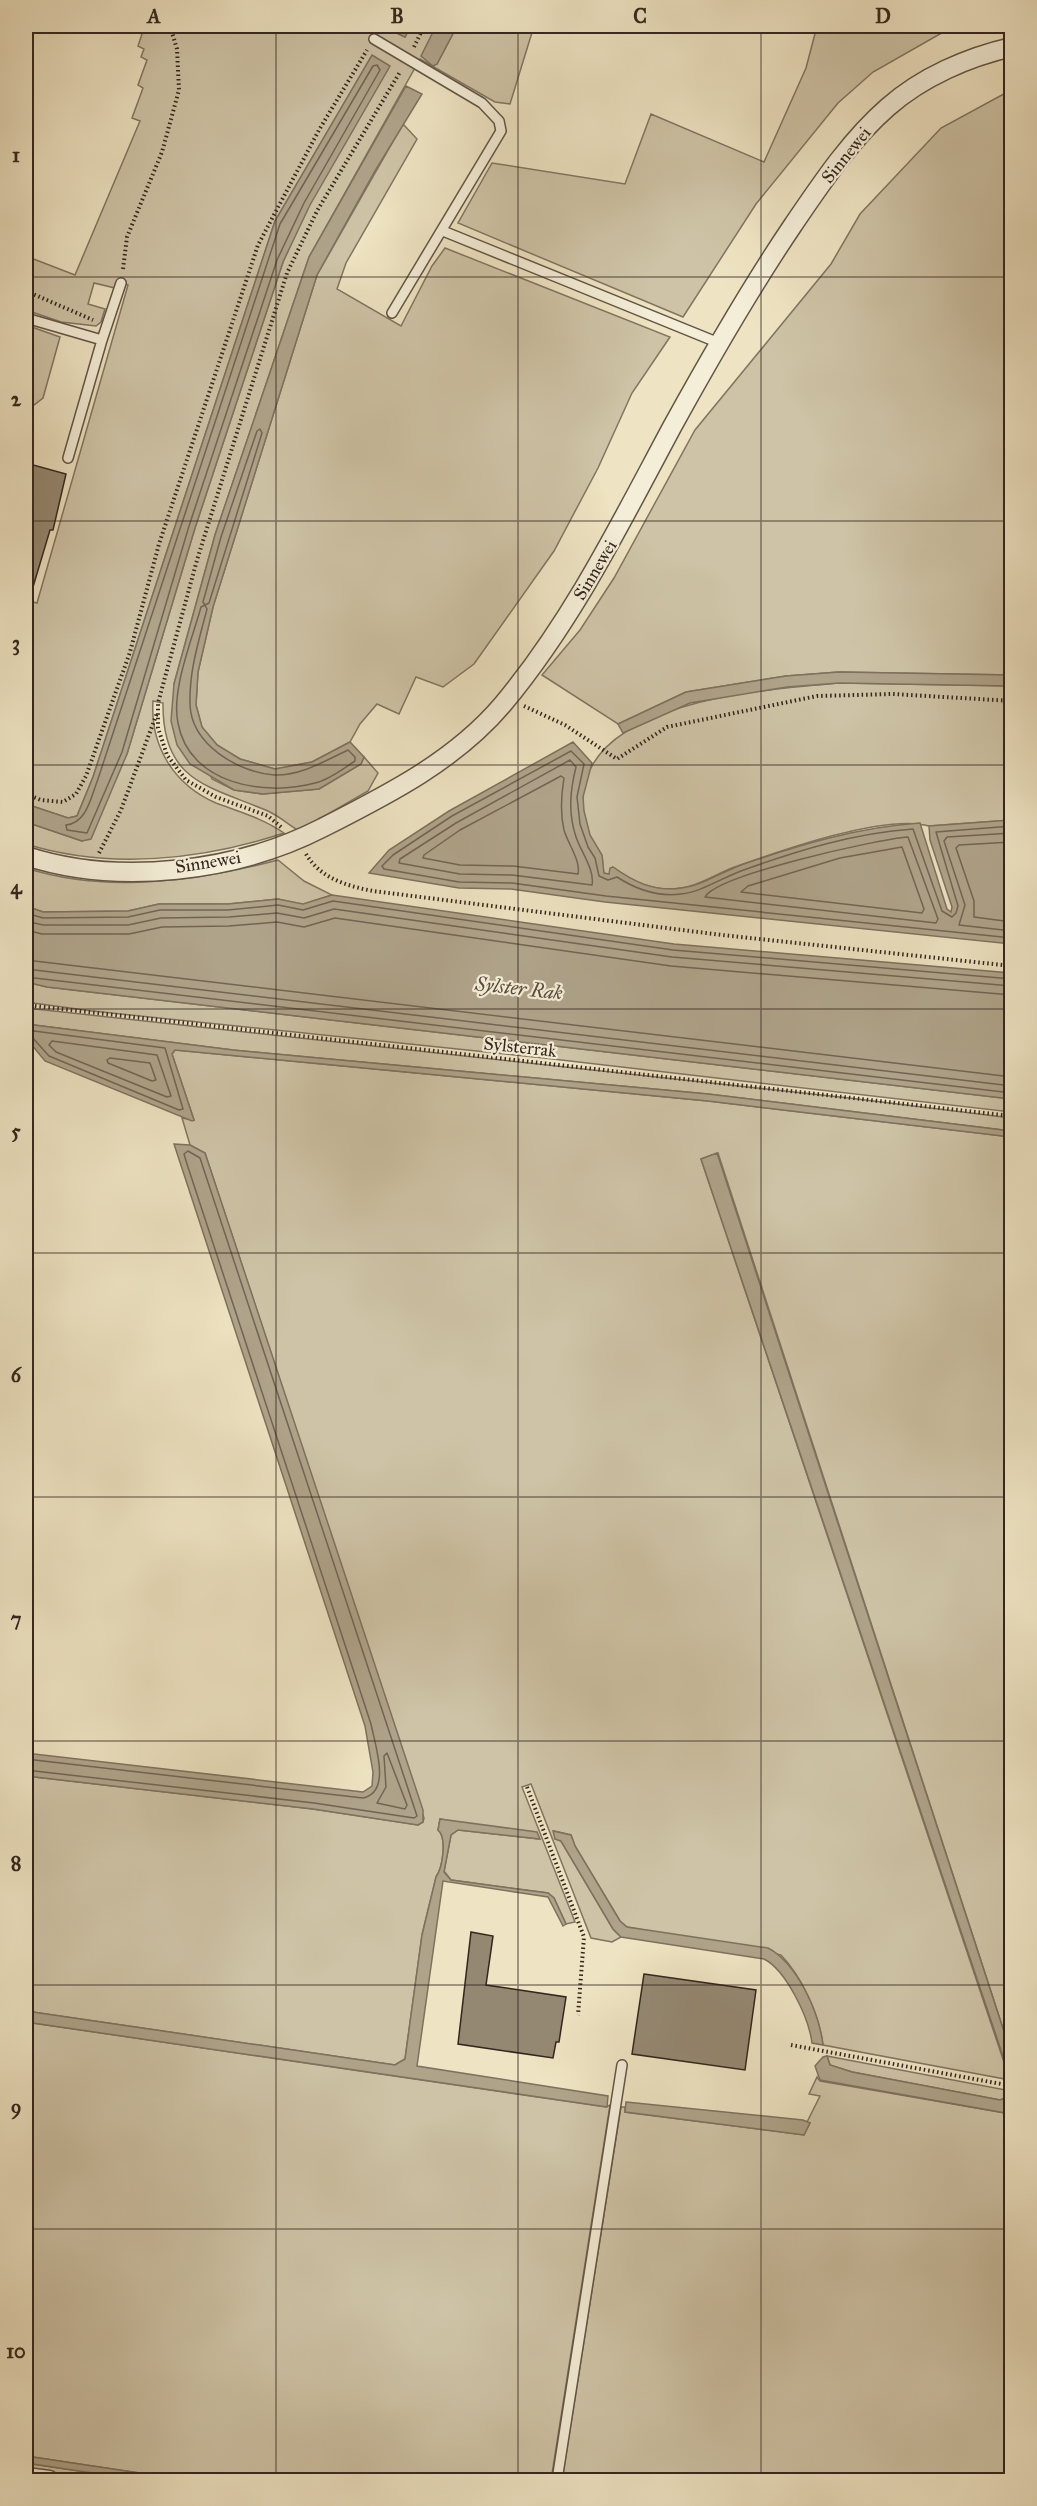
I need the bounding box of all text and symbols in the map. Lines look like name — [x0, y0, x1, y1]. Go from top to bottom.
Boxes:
text: A — [145, 4, 161, 28]
text: B — [390, 4, 404, 28]
text: C — [633, 4, 647, 28]
text: D — [875, 4, 891, 28]
street label: Sinnewei — [817, 122, 875, 188]
text: 1 — [12, 143, 20, 167]
text: 2 — [11, 387, 22, 411]
street label: Sinnewei — [568, 536, 622, 604]
text: 3 — [12, 631, 20, 656]
street label: Sinnewei — [174, 846, 243, 878]
text: 4 — [10, 875, 22, 900]
water label: Sylster Rak — [473, 971, 564, 1005]
street label: Sylsterrak — [482, 1032, 558, 1062]
text: 5 — [11, 1119, 21, 1143]
text: 6 — [11, 1363, 23, 1387]
text: 7 — [11, 1607, 22, 1631]
text: 8 — [11, 1851, 21, 1875]
text: 9 — [11, 2095, 21, 2120]
text: 10 — [6, 2339, 26, 2363]

